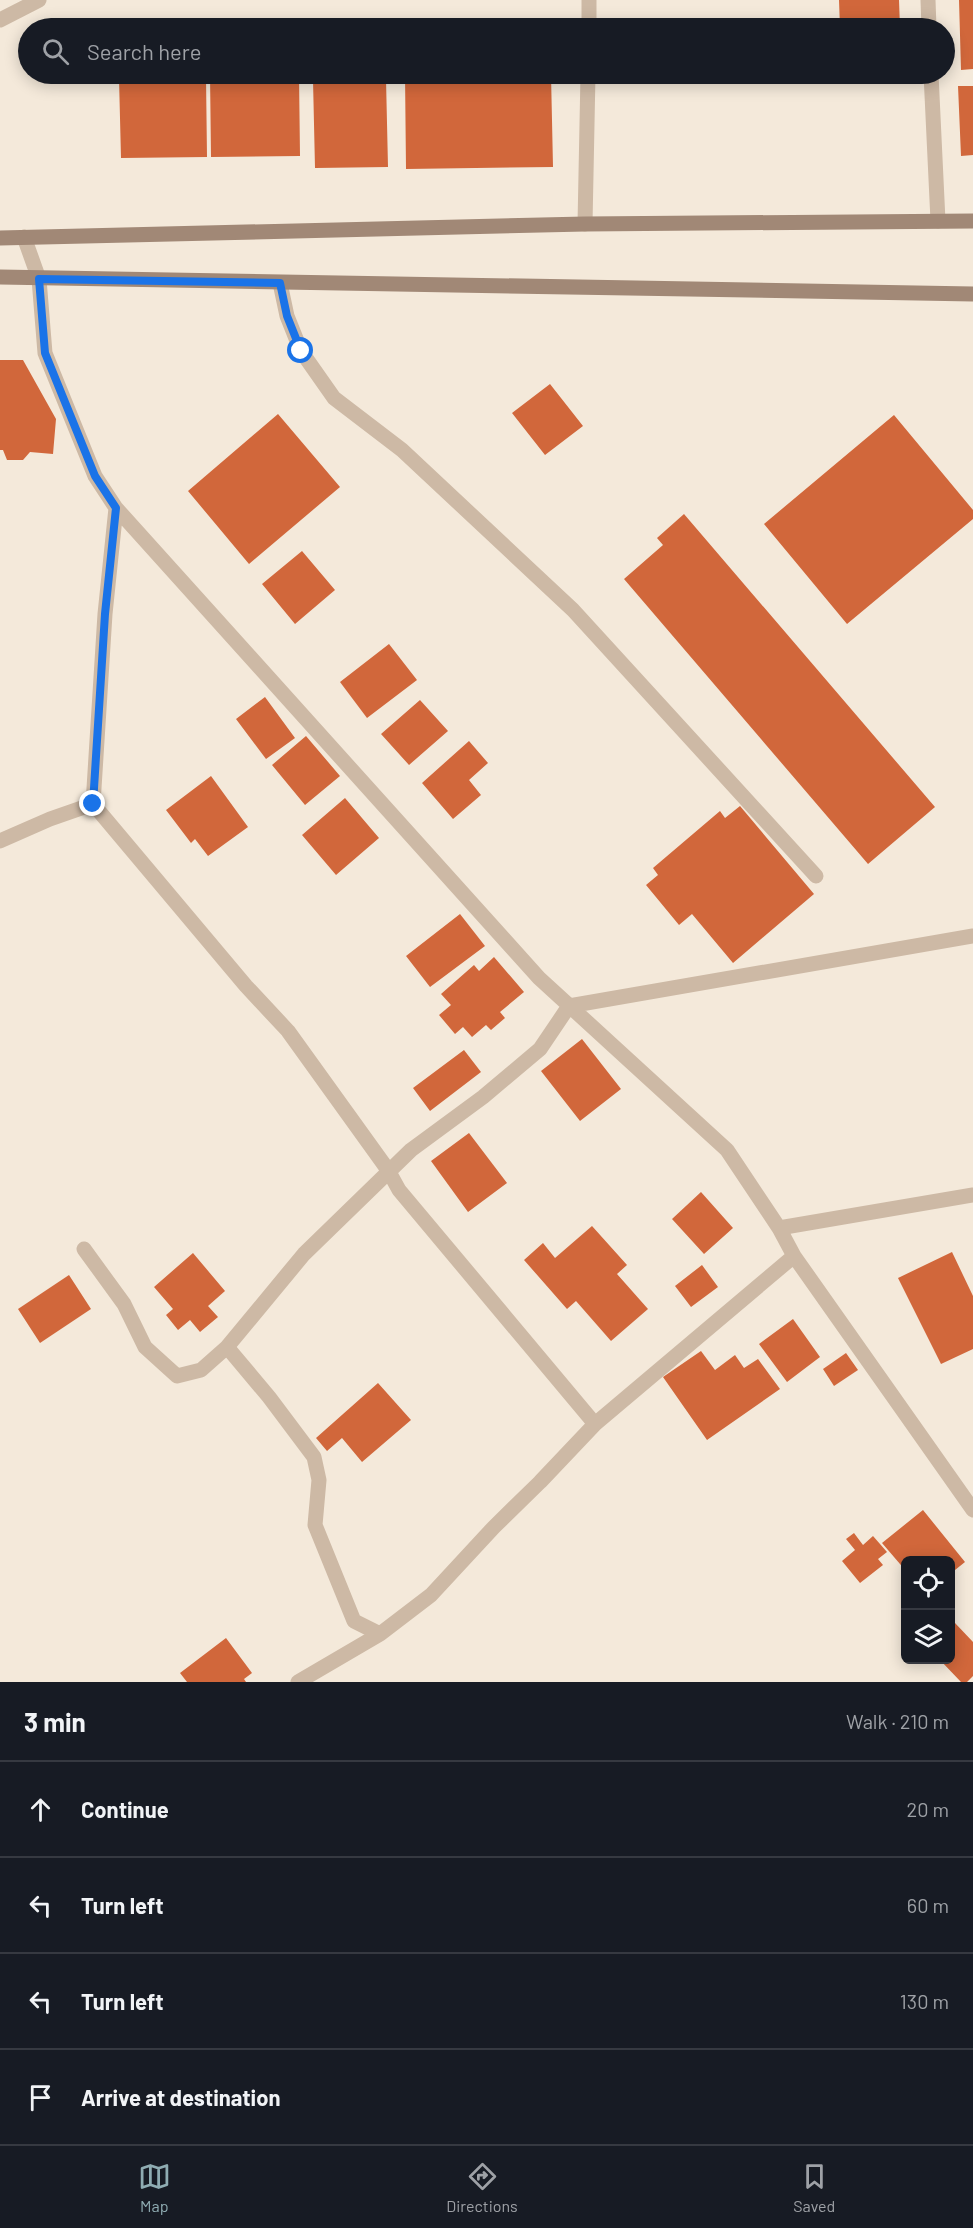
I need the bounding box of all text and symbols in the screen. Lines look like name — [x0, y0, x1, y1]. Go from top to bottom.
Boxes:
search box — [18, 18, 955, 84]
icon: search — [39, 35, 72, 68]
text: Search here — [87, 38, 201, 64]
route start — [287, 337, 313, 363]
route end — [79, 790, 105, 816]
map controls — [901, 1556, 955, 1664]
button: locate — [901, 1556, 955, 1610]
button: layers — [901, 1610, 955, 1664]
text: 3 min — [24, 1706, 86, 1737]
text: Walk · 210 m — [846, 1709, 949, 1733]
icon: ahead — [24, 1793, 57, 1826]
text: Continue — [81, 1796, 169, 1822]
text: 20 m — [906, 1797, 949, 1821]
icon: left — [24, 1889, 57, 1922]
text: Turn left — [81, 1892, 164, 1918]
text: 60 m — [907, 1893, 949, 1917]
icon: left — [24, 1985, 57, 2018]
text: Turn left — [81, 1988, 164, 2014]
text: 130 m — [900, 1989, 949, 2013]
icon: arrive — [24, 2081, 57, 2114]
text: Arrive at destination — [81, 2084, 280, 2110]
tab: Map — [138, 2160, 171, 2215]
tab: Directions — [446, 2160, 518, 2215]
tab: Saved — [793, 2160, 835, 2215]

